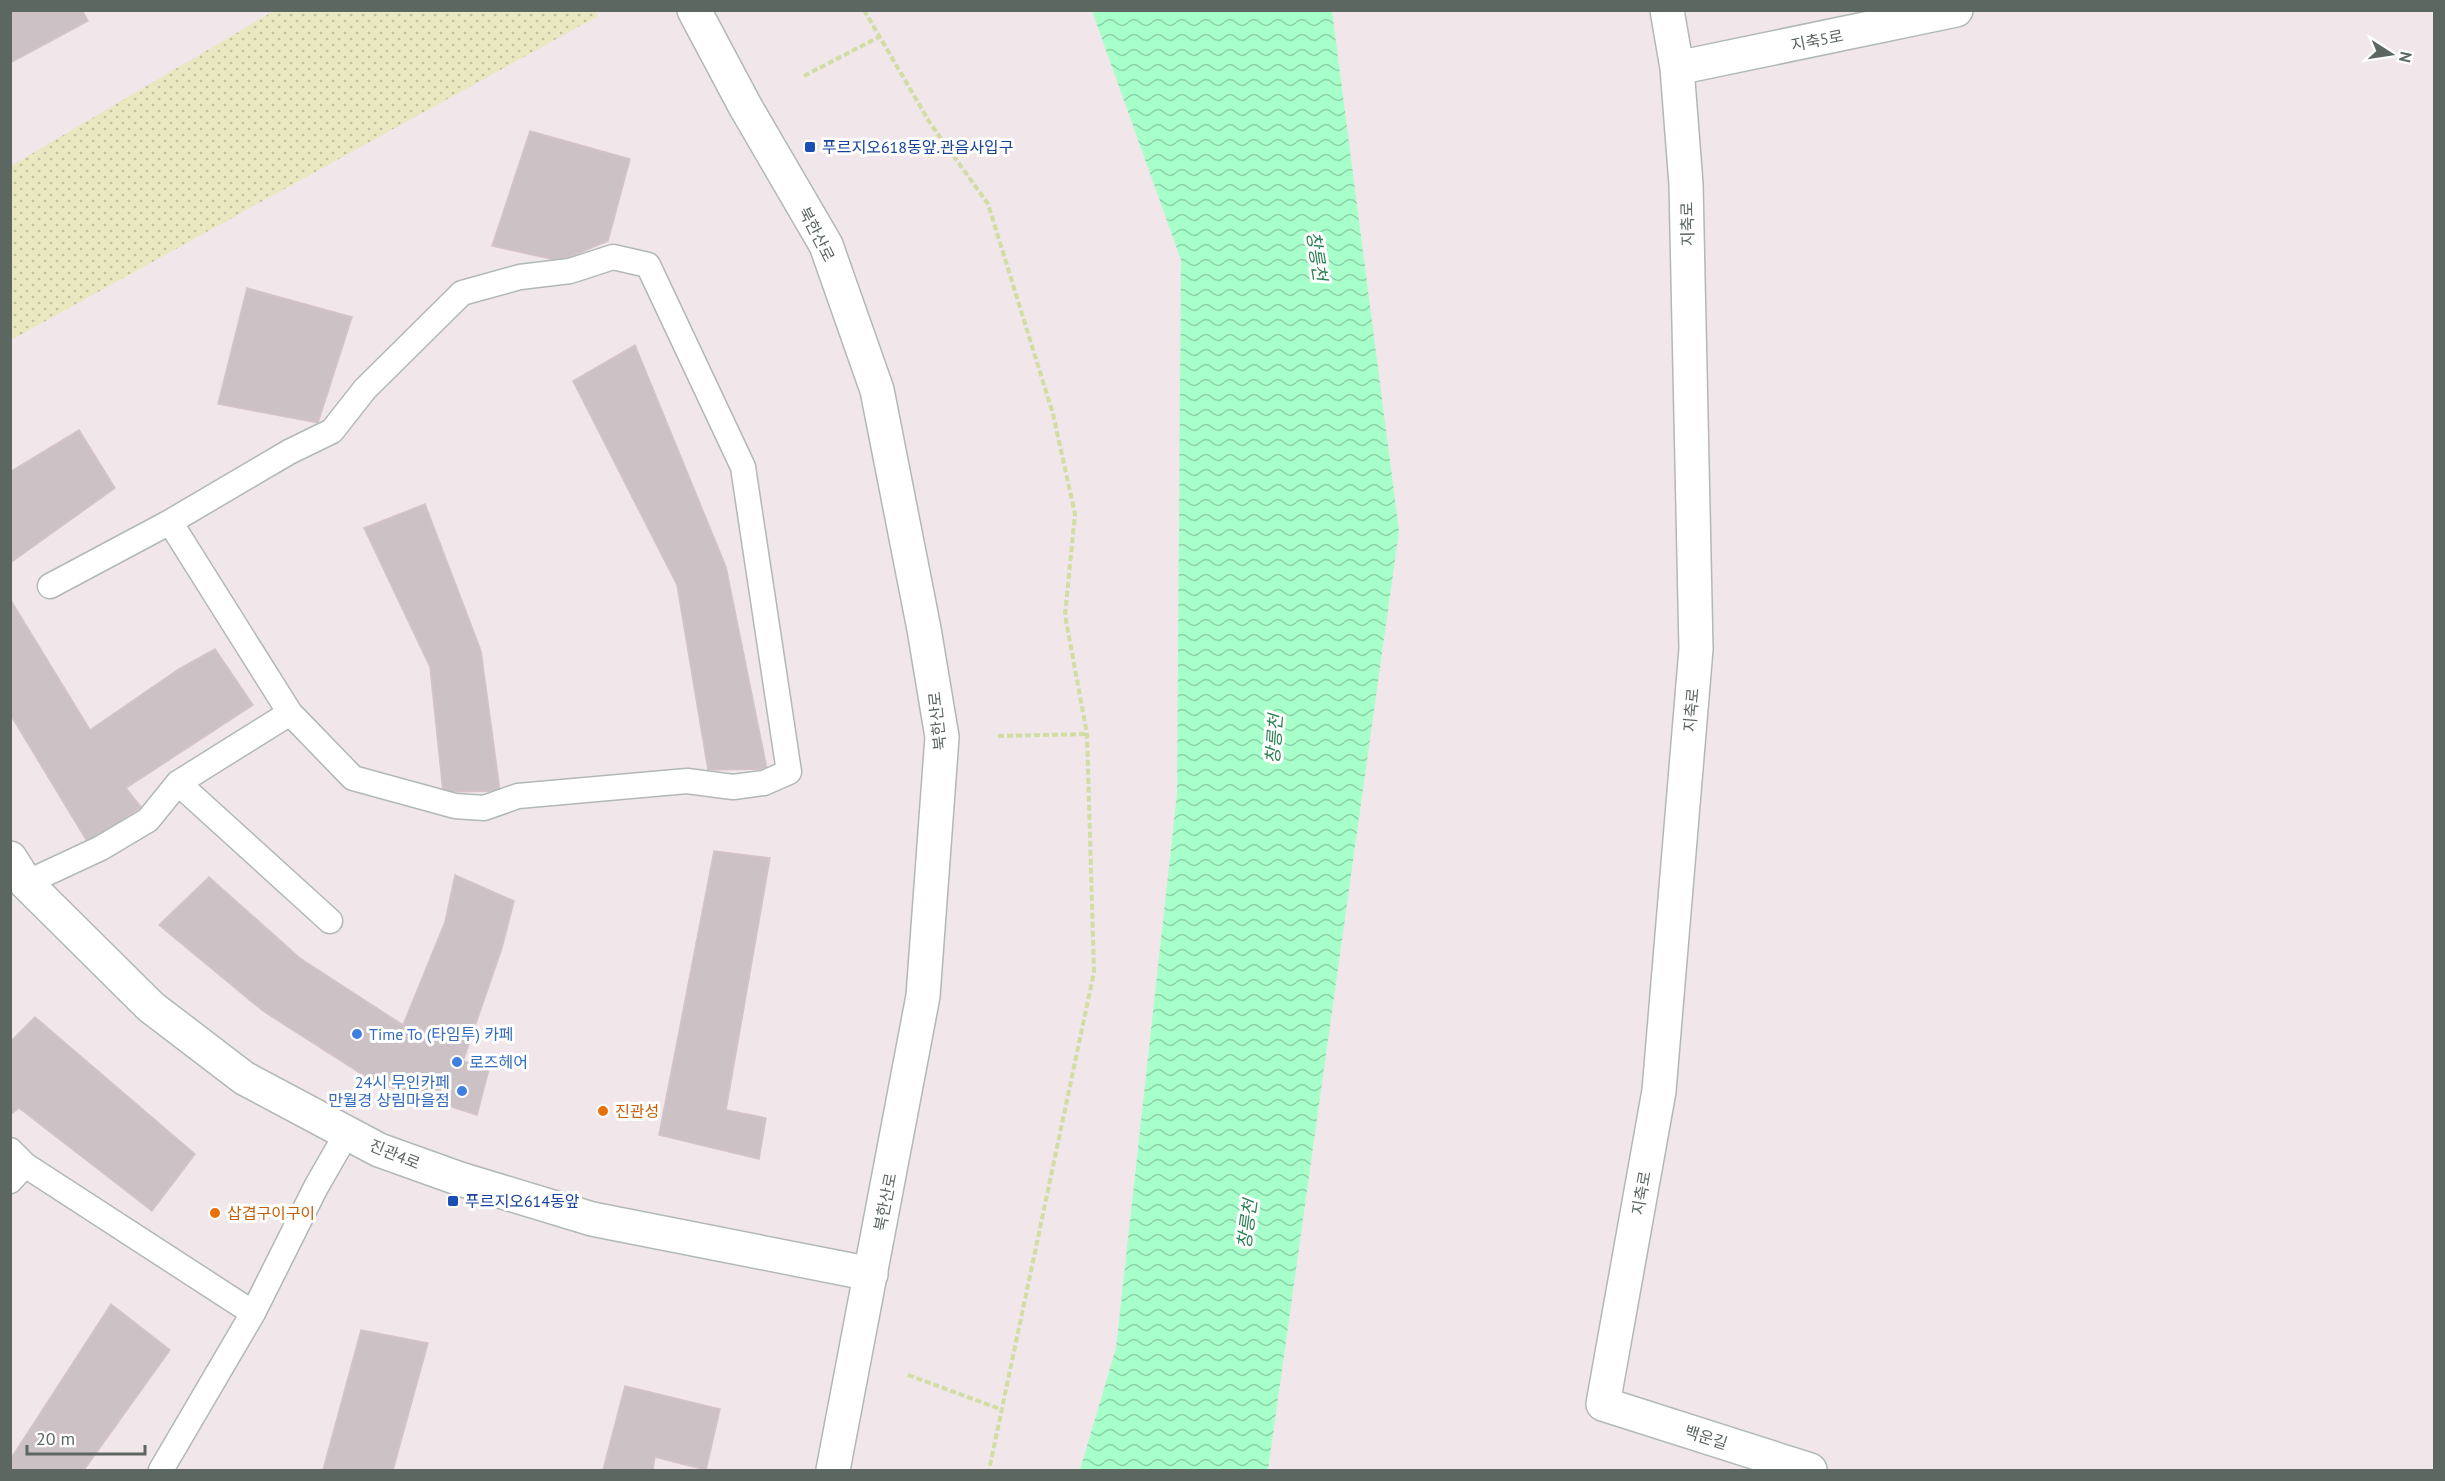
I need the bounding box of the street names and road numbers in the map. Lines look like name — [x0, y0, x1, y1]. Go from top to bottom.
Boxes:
street label: 지축5로 — [1789, 25, 1845, 55]
street label: 지축로 — [1677, 201, 1697, 246]
street label: 북한산로 — [795, 203, 839, 265]
street label: 지축로 — [1679, 687, 1703, 733]
street label: 북한산로 — [924, 690, 950, 751]
street label: 진관4로 — [367, 1135, 424, 1173]
street label: 지축로 — [1627, 1169, 1655, 1216]
street label: 북한산로 — [870, 1171, 900, 1233]
street label: 백운길 — [1682, 1421, 1730, 1453]

